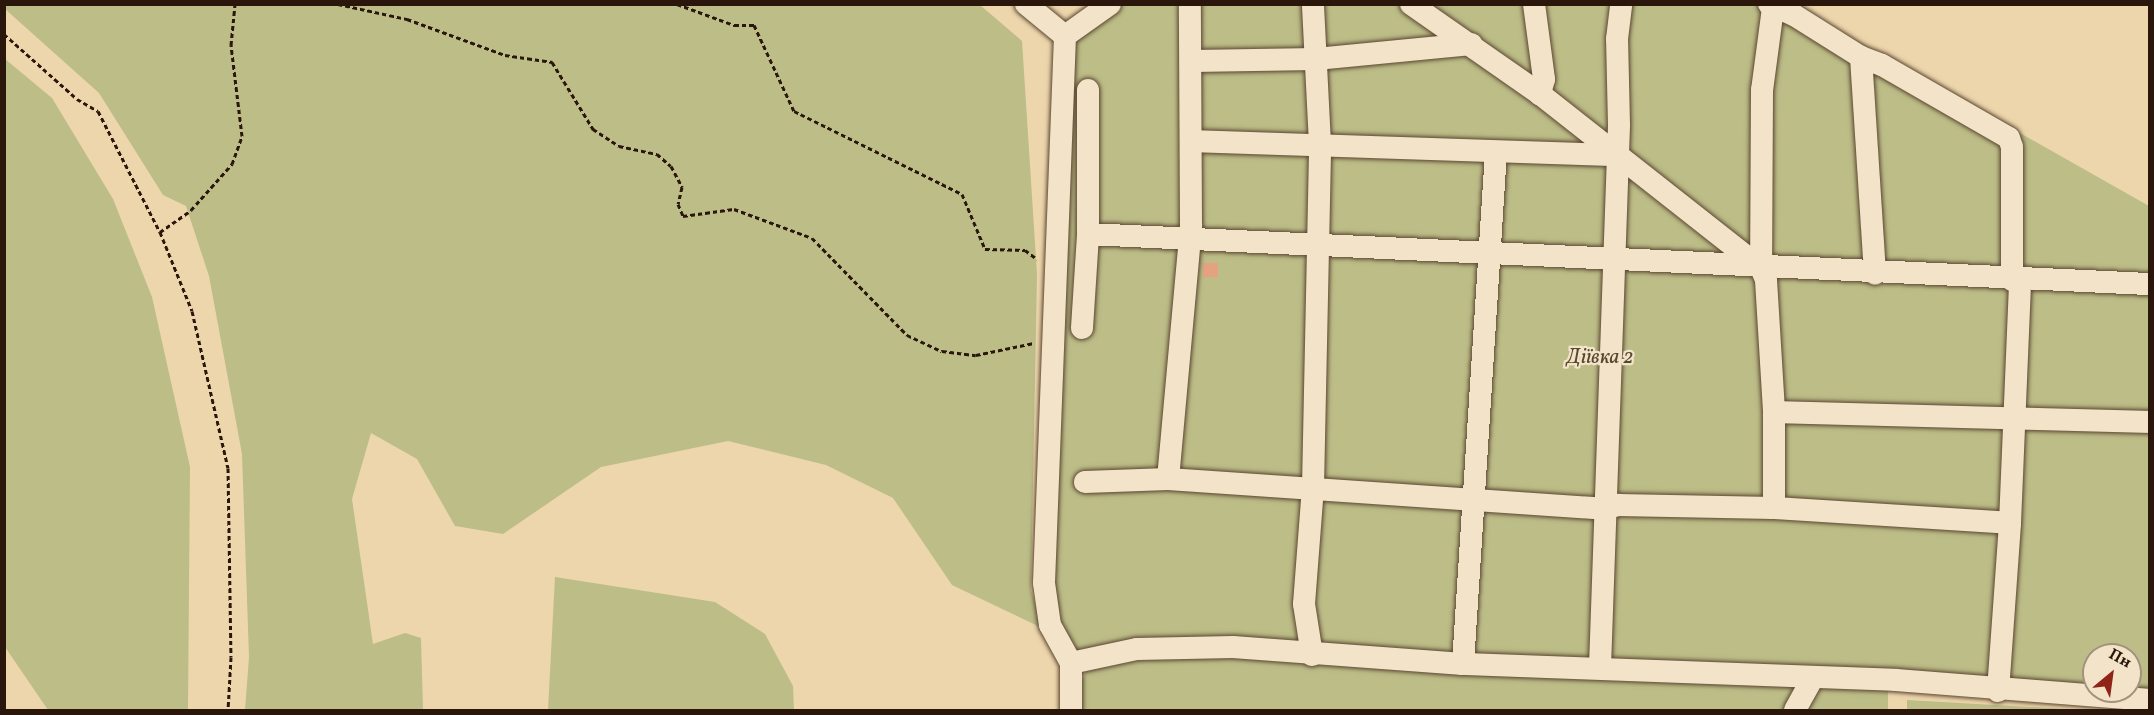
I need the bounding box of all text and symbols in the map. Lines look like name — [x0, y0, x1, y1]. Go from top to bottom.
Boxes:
park label: Діївка 2 — [1566, 345, 1634, 371]
north arrow — [2082, 643, 2142, 703]
text: Пн — [2104, 644, 2135, 674]

